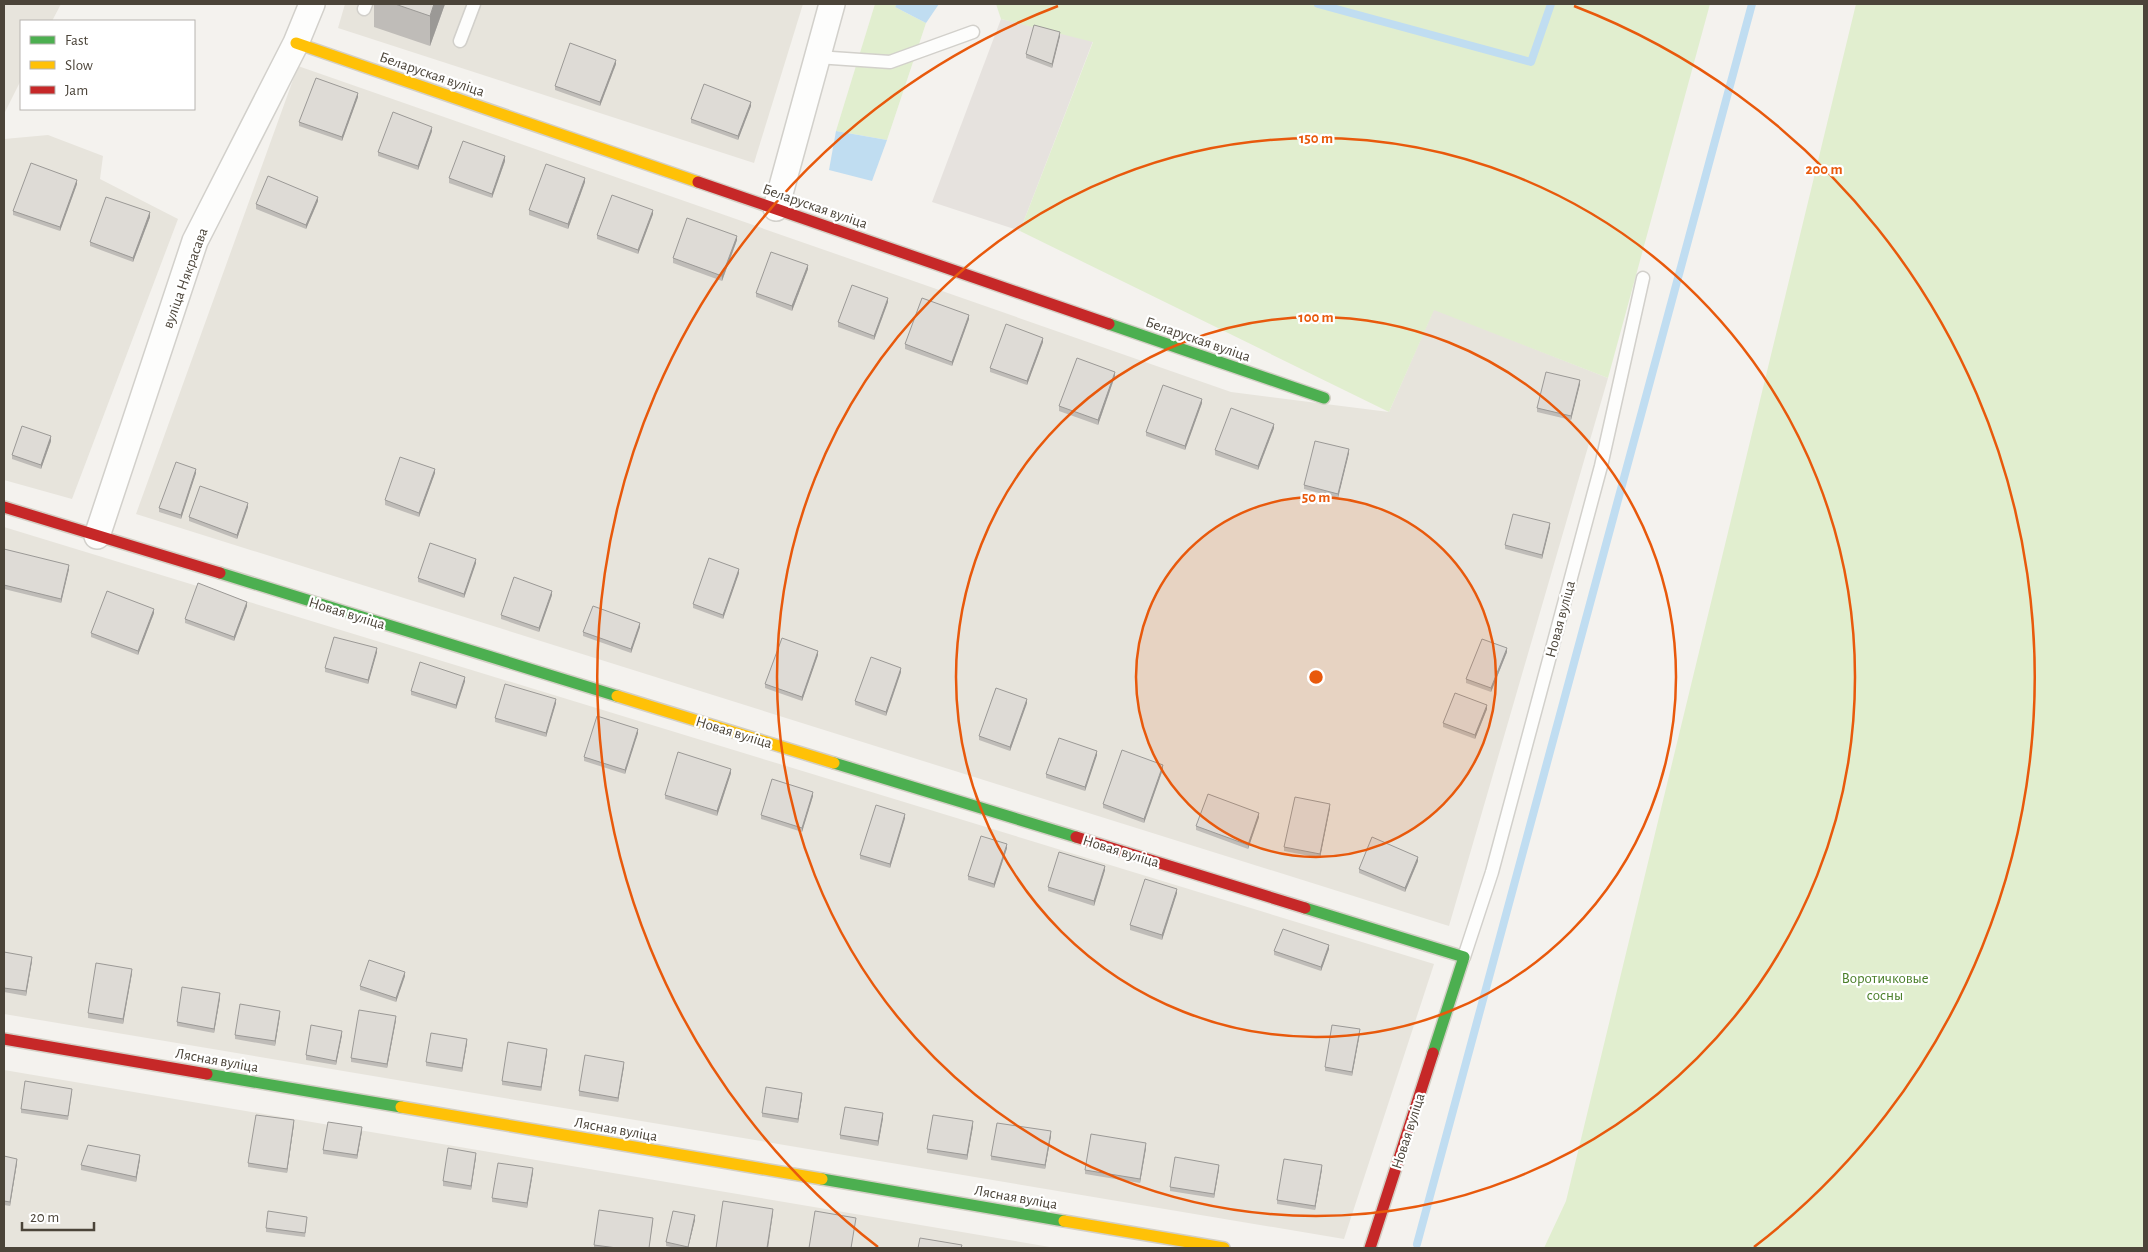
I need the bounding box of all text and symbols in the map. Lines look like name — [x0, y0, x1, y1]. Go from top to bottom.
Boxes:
legend — [20, 20, 195, 110]
text: Fast — [65, 33, 89, 48]
street label: Беларуская вуліца — [377, 49, 486, 100]
text: Slow — [65, 58, 93, 73]
text: Jam — [65, 83, 88, 98]
text: 150 m — [1299, 131, 1333, 146]
text: 200 m — [1805, 162, 1843, 177]
street label: Беларуская вуліца — [760, 181, 869, 232]
street label: вуліца Някрасава — [160, 226, 211, 331]
text: 100 m — [1298, 310, 1334, 325]
street label: Беларуская вуліца — [1143, 314, 1252, 365]
text: 50 m — [1302, 490, 1330, 505]
street label: Новая вуліца — [1543, 579, 1578, 659]
street label: Новая вуліца — [307, 595, 387, 632]
centre of rings — [1307, 668, 1325, 686]
street label: Новая вуліца — [694, 714, 774, 751]
street label: Новая вуліца — [1081, 833, 1161, 870]
park label: Воротичковые сосны — [1841, 971, 1929, 1003]
street label: Лясная вуліца — [174, 1046, 260, 1075]
street label: Новая вуліца — [1389, 1091, 1428, 1171]
street label: Лясная вуліца — [573, 1115, 659, 1144]
street label: Лясная вуліца — [973, 1183, 1059, 1212]
scale bar — [22, 1200, 95, 1232]
text: 20 m — [30, 1210, 59, 1225]

